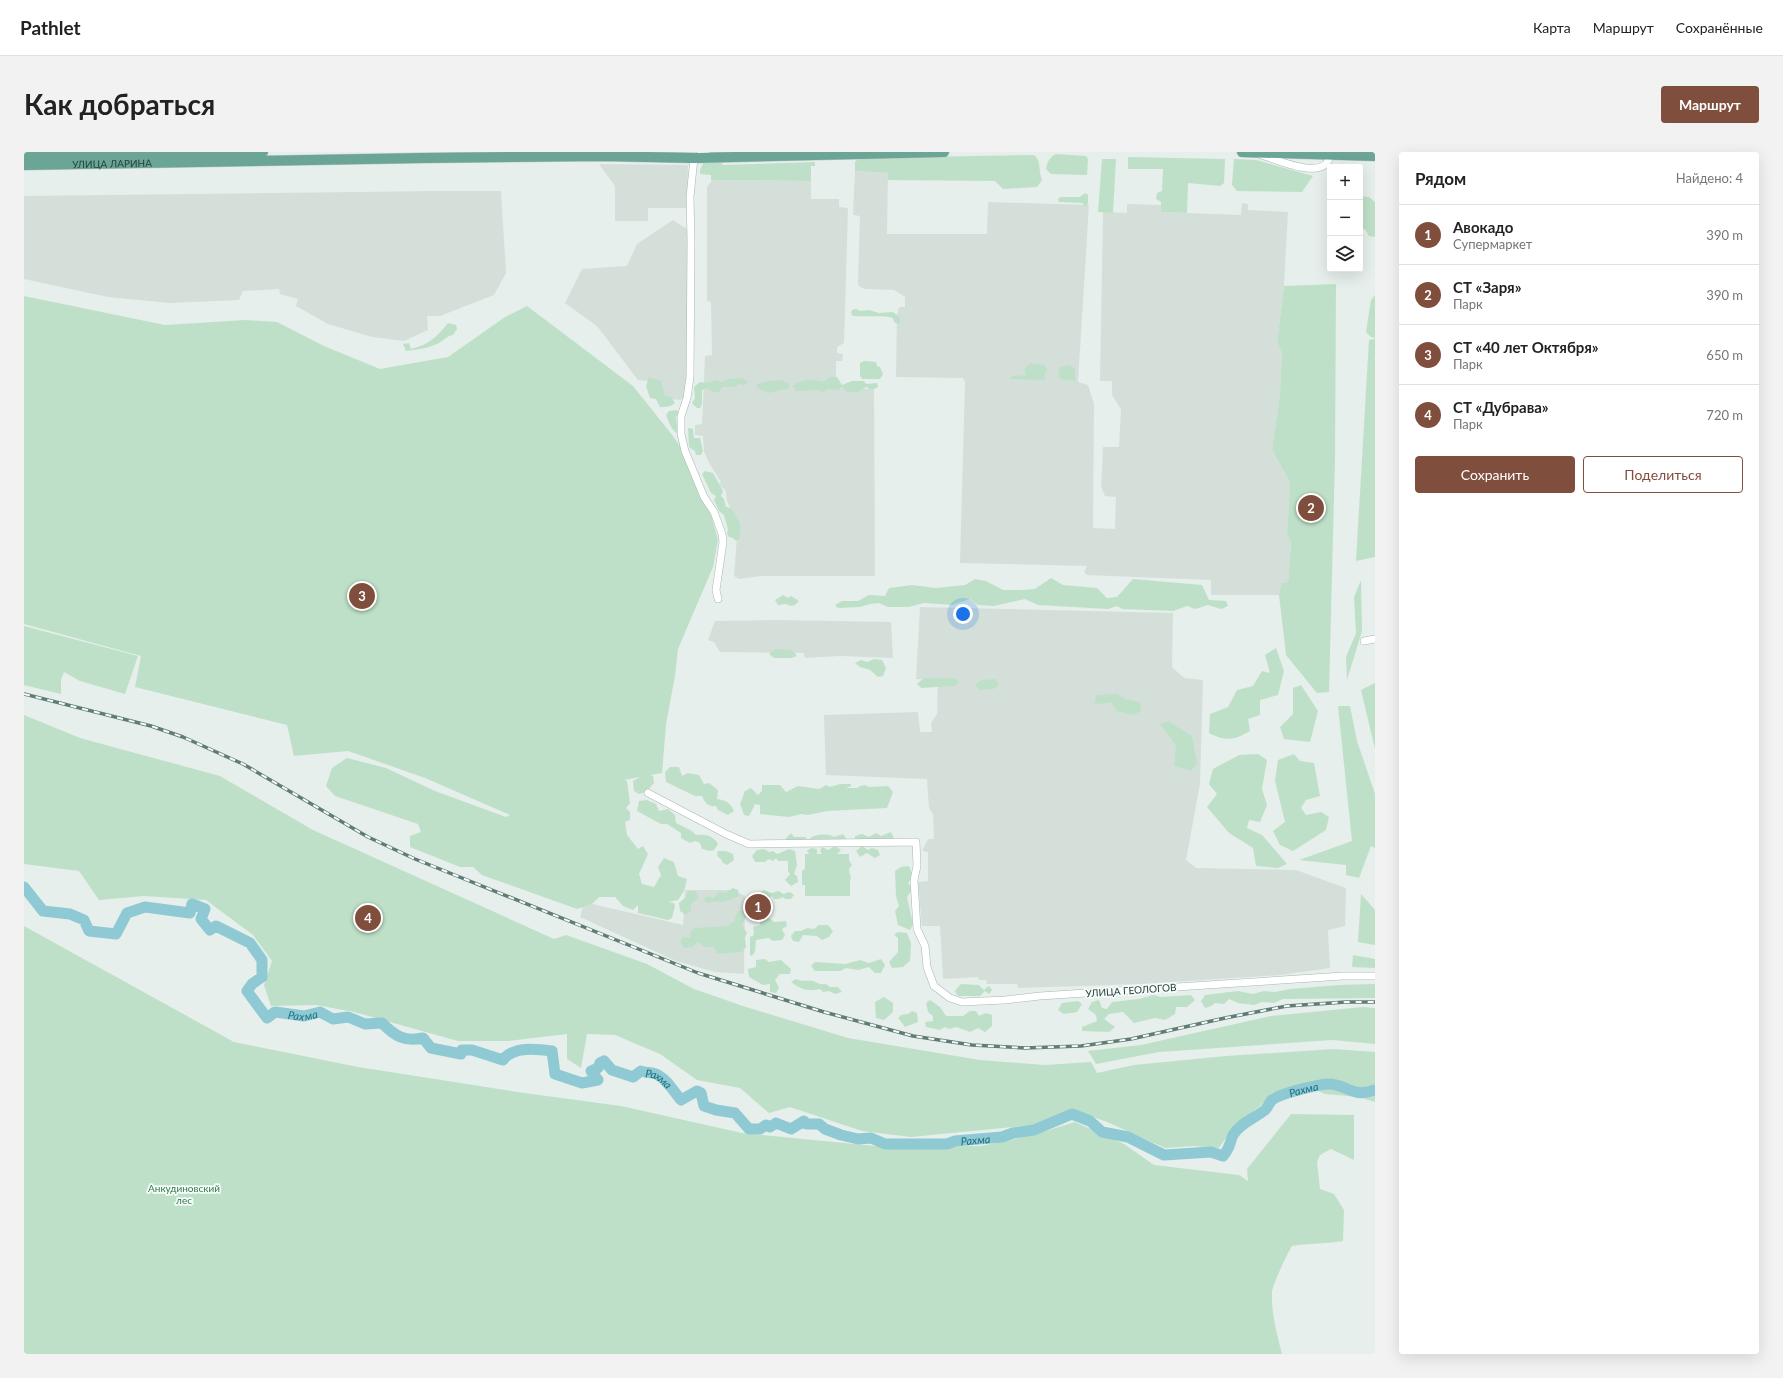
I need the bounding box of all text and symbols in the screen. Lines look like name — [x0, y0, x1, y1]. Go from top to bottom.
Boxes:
text: Pathlet — [20, 16, 81, 39]
text: Карта — [1533, 19, 1571, 36]
text: Маршрут — [1593, 19, 1654, 36]
text: Сохранённые — [1676, 19, 1763, 36]
button: Маршрут — [1661, 86, 1759, 123]
text: Как добраться — [24, 87, 215, 121]
street label: УЛИЦА ЛАРИНА — [72, 157, 152, 170]
map controls — [1327, 164, 1363, 272]
button: + — [1327, 164, 1363, 200]
text: Рядом — [1415, 168, 1466, 189]
text: Найдено: 4 — [1676, 170, 1743, 186]
button: − — [1327, 200, 1363, 236]
text: Авокадо — [1453, 218, 1513, 236]
text: 1 — [1424, 227, 1432, 243]
text: 390 m — [1706, 227, 1743, 243]
button: layers — [1327, 236, 1363, 272]
text: Супермаркет — [1453, 236, 1532, 252]
text: СТ «Заря» — [1453, 278, 1522, 296]
text: 2 — [1424, 287, 1432, 303]
text: 390 m — [1706, 287, 1743, 303]
text: Парк — [1453, 296, 1483, 312]
text: СТ «40 лет Октября» — [1453, 338, 1599, 356]
text: 3 — [1424, 347, 1432, 363]
text: 650 m — [1706, 347, 1743, 363]
text: Парк — [1453, 356, 1483, 372]
text: СТ «Дубрава» — [1453, 398, 1549, 416]
text: 4 — [1424, 407, 1432, 423]
text: 720 m — [1706, 407, 1743, 423]
text: Парк — [1453, 416, 1483, 432]
button: Сохранить — [1415, 456, 1575, 493]
button: Поделиться — [1583, 456, 1743, 493]
pin: 2 — [1298, 493, 1324, 523]
pin: 3 — [349, 581, 375, 611]
your location — [953, 604, 973, 624]
pin: 1 — [745, 892, 771, 922]
pin: 4 — [355, 903, 381, 933]
street label: УЛИЦА ГЕОЛОГОВ — [1085, 981, 1177, 999]
water label: Рахма — [287, 1006, 319, 1023]
water label: Рахма — [645, 1066, 676, 1091]
water label: Рахма — [1287, 1079, 1320, 1099]
water label: Рахма — [960, 1131, 991, 1147]
park label: Анкудиновский лес — [148, 1182, 220, 1206]

